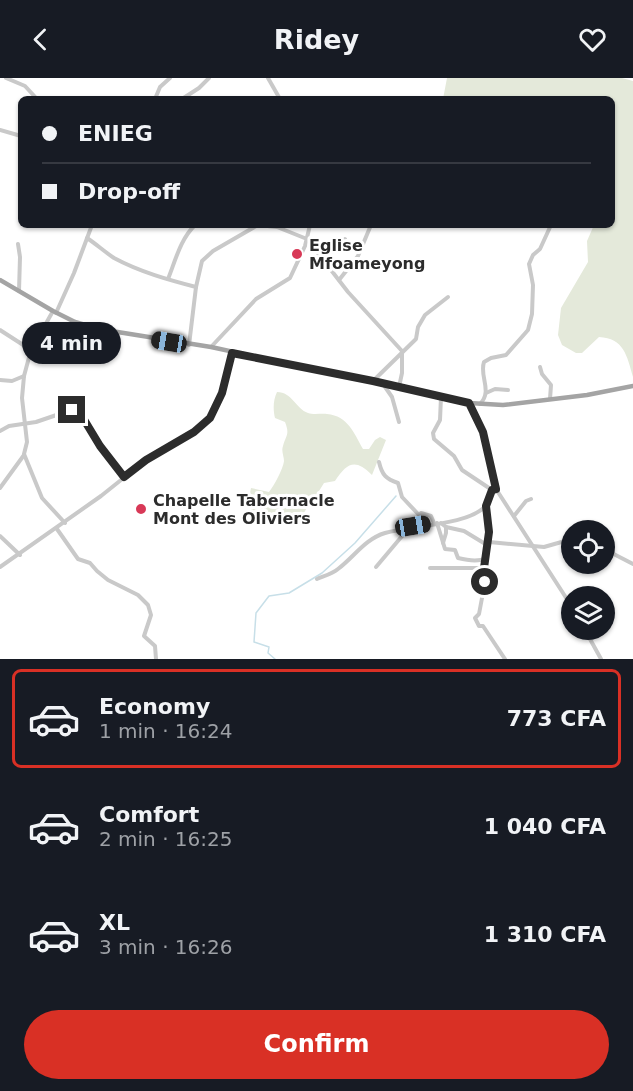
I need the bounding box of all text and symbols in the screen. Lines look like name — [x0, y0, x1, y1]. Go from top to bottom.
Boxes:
icon: back — [24, 23, 57, 56]
icon: heart — [576, 23, 609, 56]
text: Ridey — [274, 24, 359, 55]
text: ENIEG — [78, 121, 153, 146]
text: Drop-off — [78, 179, 180, 204]
place label: Eglise Mfoameyong — [309, 236, 425, 273]
marker: Eglise Mfoameyong — [290, 247, 304, 261]
callout: 4 min — [22, 323, 122, 365]
car — [150, 330, 188, 354]
text: 4 min — [40, 331, 103, 355]
route end — [58, 396, 85, 423]
place label: Chapelle Tabernacle Mont des Oliviers — [153, 491, 335, 528]
marker: Chapelle Tabernacle Mont des Oliviers — [134, 502, 148, 516]
car — [394, 514, 432, 538]
map controls — [561, 520, 615, 640]
button: locate — [561, 520, 615, 574]
route start — [471, 568, 498, 595]
button: layers — [561, 586, 615, 640]
icon: car — [27, 692, 81, 746]
text: Economy — [99, 694, 210, 719]
text: 773 CFA — [507, 706, 606, 731]
text: 1 min · 16:24 — [99, 719, 233, 743]
icon: car — [27, 800, 81, 854]
text: Comfort — [99, 802, 199, 827]
text: 1 040 CFA — [484, 814, 606, 839]
text: 2 min · 16:25 — [99, 827, 233, 851]
icon: car — [27, 908, 81, 962]
text: XL — [99, 910, 130, 935]
text: 1 310 CFA — [484, 922, 606, 947]
text: 3 min · 16:26 — [99, 935, 233, 959]
button: Confirm — [24, 1010, 609, 1079]

